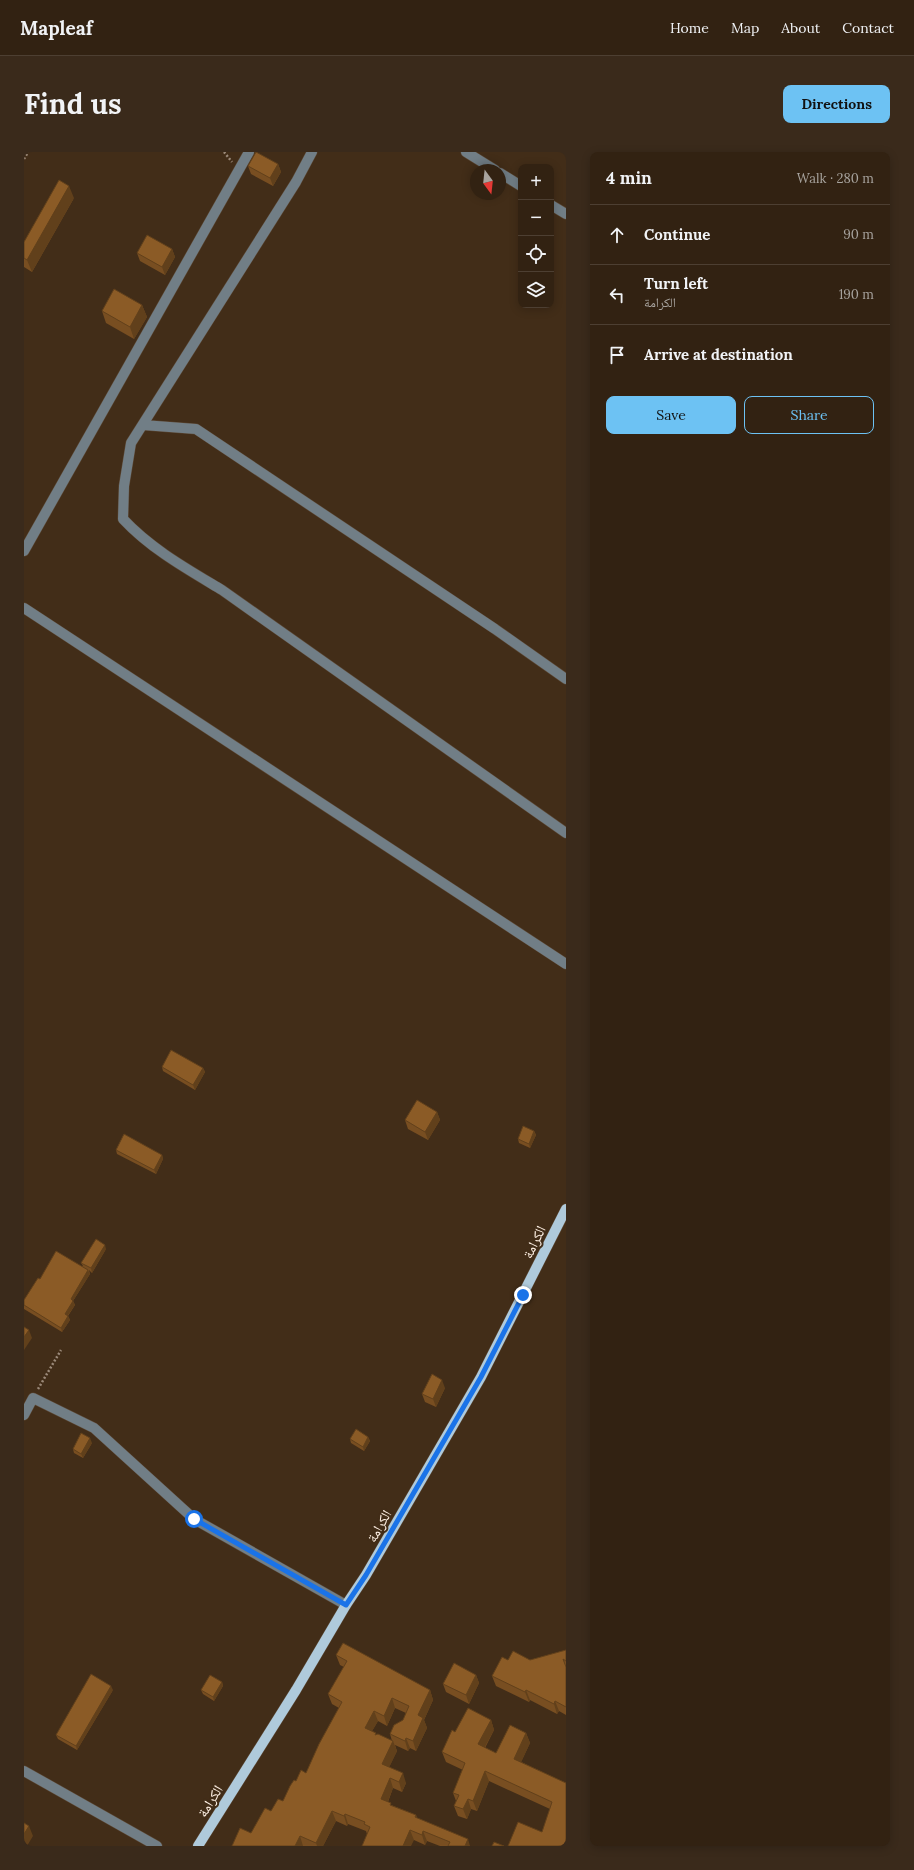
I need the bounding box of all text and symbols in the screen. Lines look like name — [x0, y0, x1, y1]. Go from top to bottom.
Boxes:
text: Mapleaf — [20, 16, 93, 40]
text: Home — [670, 19, 709, 37]
text: Map — [731, 19, 759, 37]
text: About — [781, 19, 820, 37]
text: Contact — [842, 19, 894, 37]
button: Directions — [783, 85, 890, 123]
text: Find us — [24, 86, 122, 122]
north arrow — [470, 164, 506, 200]
map controls — [518, 164, 554, 308]
button: + — [518, 164, 554, 200]
text: 4 min — [606, 167, 652, 189]
text: Walk · 280 m — [797, 170, 874, 187]
button: − — [518, 200, 554, 236]
icon: ahead — [606, 224, 628, 246]
text: Continue — [644, 225, 710, 244]
text: 90 m — [843, 226, 874, 243]
button: locate — [518, 236, 554, 272]
button: layers — [518, 272, 554, 308]
text: Turn left — [644, 274, 708, 293]
icon: left — [606, 284, 628, 306]
text: 190 m — [839, 286, 874, 303]
text: الكرامة — [644, 294, 676, 311]
icon: arrive — [606, 344, 628, 366]
text: Arrive at destination — [644, 345, 793, 364]
button: Save — [606, 396, 736, 434]
button: Share — [744, 396, 874, 434]
street label: الكرامة — [518, 1223, 550, 1261]
route end — [514, 1286, 532, 1304]
street label: الكرامة — [363, 1507, 395, 1545]
route start — [185, 1510, 203, 1528]
street label: الكرامة — [193, 1782, 227, 1820]

